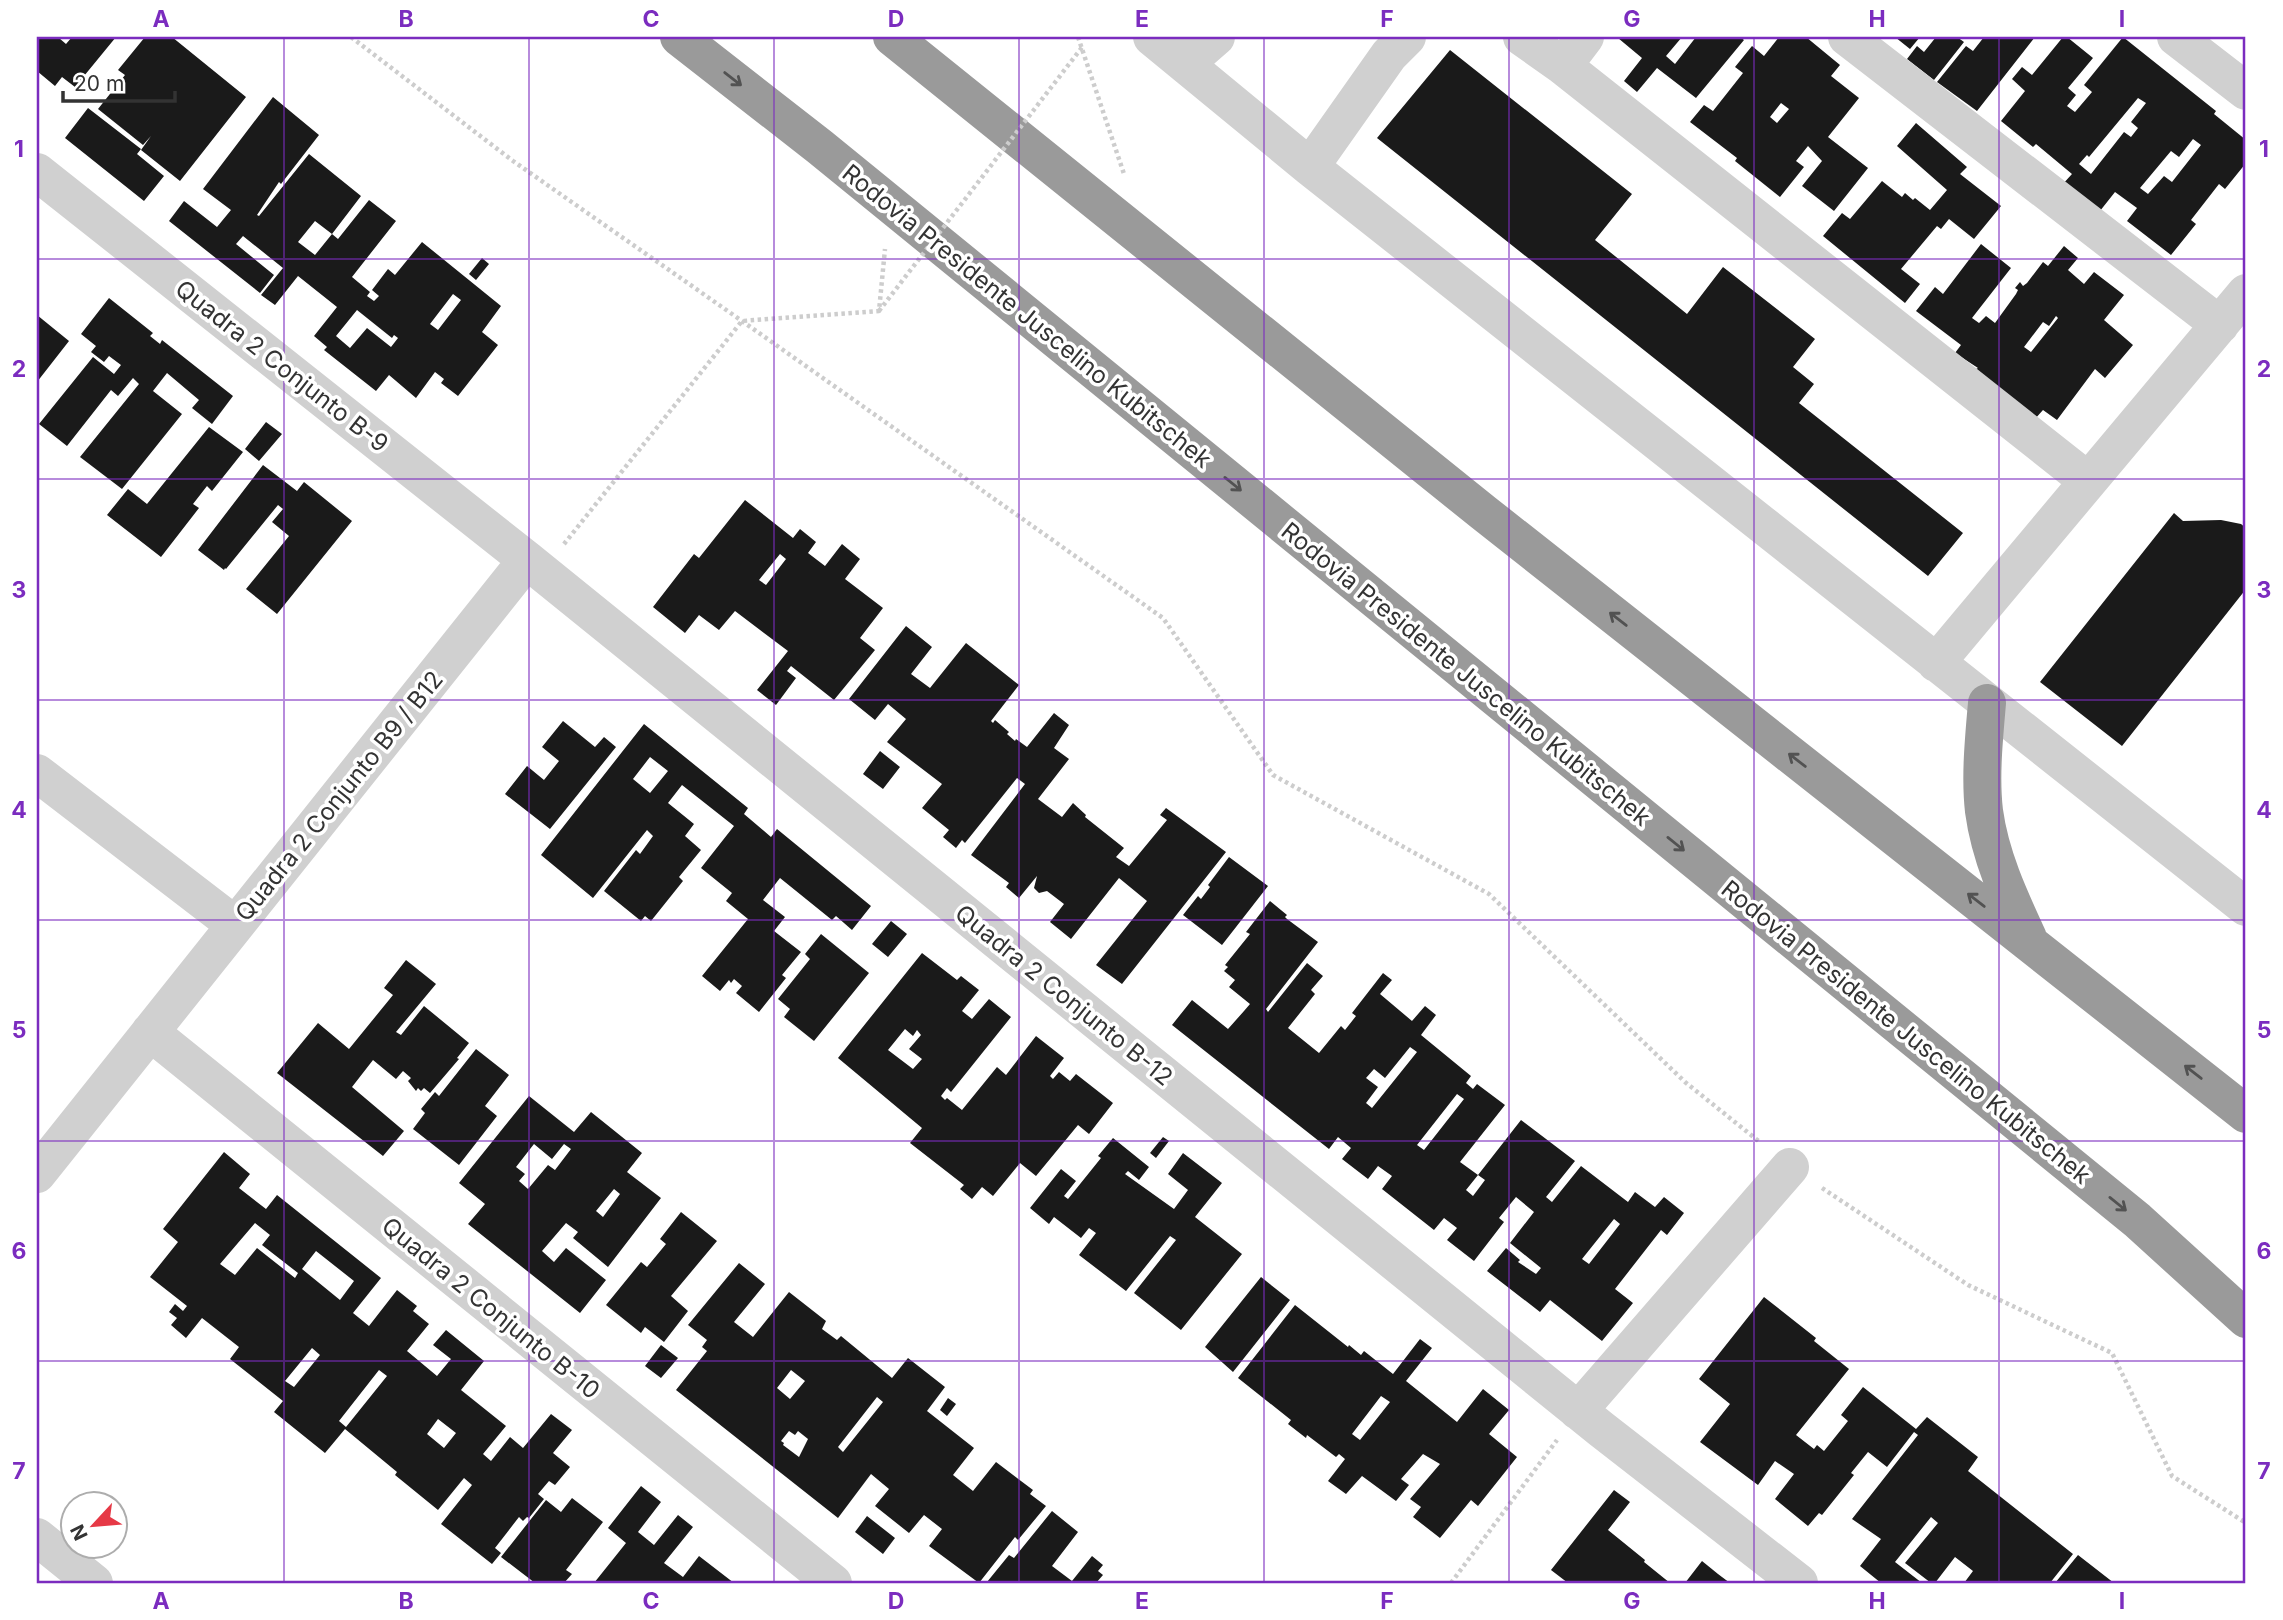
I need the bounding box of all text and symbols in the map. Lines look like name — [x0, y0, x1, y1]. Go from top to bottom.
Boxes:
text: A — [152, 5, 170, 33]
text: B — [398, 5, 414, 33]
text: C — [642, 5, 660, 33]
text: D — [888, 5, 904, 33]
text: E — [1135, 5, 1149, 33]
text: F — [1380, 5, 1394, 33]
text: G — [1623, 5, 1641, 33]
text: H — [1868, 5, 1886, 33]
text: I — [2119, 5, 2125, 33]
scale bar — [63, 60, 175, 104]
text: 20 m — [74, 71, 124, 96]
one-way arrow — [723, 71, 742, 86]
text: 1 — [14, 135, 24, 163]
text: 1 — [2259, 135, 2269, 163]
street label: Rodovia Presidente Juscelino Kubitschek — [837, 158, 1217, 474]
street label: Quadra 2 Conjunto B-9 — [170, 274, 394, 458]
text: 2 — [12, 355, 26, 383]
text: 2 — [2257, 355, 2271, 383]
one-way arrow — [1224, 476, 1242, 492]
street label: Rodovia Presidente Juscelino Kubitschek — [1276, 516, 1656, 832]
text: 3 — [12, 576, 26, 604]
text: 3 — [2257, 576, 2271, 604]
one-way arrow — [1610, 611, 1628, 626]
street label: Quadra 2 Conjunto B9 / B12 — [229, 665, 449, 927]
one-way arrow — [1788, 752, 1807, 767]
text: 4 — [11, 796, 27, 824]
text: 4 — [2256, 796, 2272, 824]
one-way arrow — [1666, 837, 1684, 852]
street label: Rodovia Presidente Juscelino Kubitschek — [1716, 874, 2096, 1190]
one-way arrow — [1967, 893, 1985, 908]
street label: Quadra 2 Conjunto B-12 — [949, 898, 1179, 1092]
text: 5 — [12, 1016, 26, 1044]
text: 5 — [2257, 1016, 2271, 1044]
one-way arrow — [2184, 1064, 2202, 1079]
one-way arrow — [2109, 1197, 2127, 1212]
street label: Quadra 2 Conjunto B-10 — [376, 1211, 606, 1405]
text: 6 — [12, 1237, 26, 1265]
text: 6 — [2257, 1237, 2271, 1265]
text: 7 — [12, 1457, 26, 1485]
text: 7 — [2257, 1457, 2271, 1485]
north arrow — [60, 1490, 130, 1560]
text: N — [66, 1521, 93, 1544]
text: A — [152, 1587, 170, 1615]
text: B — [398, 1587, 414, 1615]
text: C — [642, 1587, 660, 1615]
text: D — [888, 1587, 904, 1615]
text: E — [1135, 1587, 1149, 1615]
text: F — [1380, 1587, 1394, 1615]
text: G — [1623, 1587, 1641, 1615]
text: H — [1868, 1587, 1886, 1615]
text: I — [2119, 1587, 2125, 1615]

